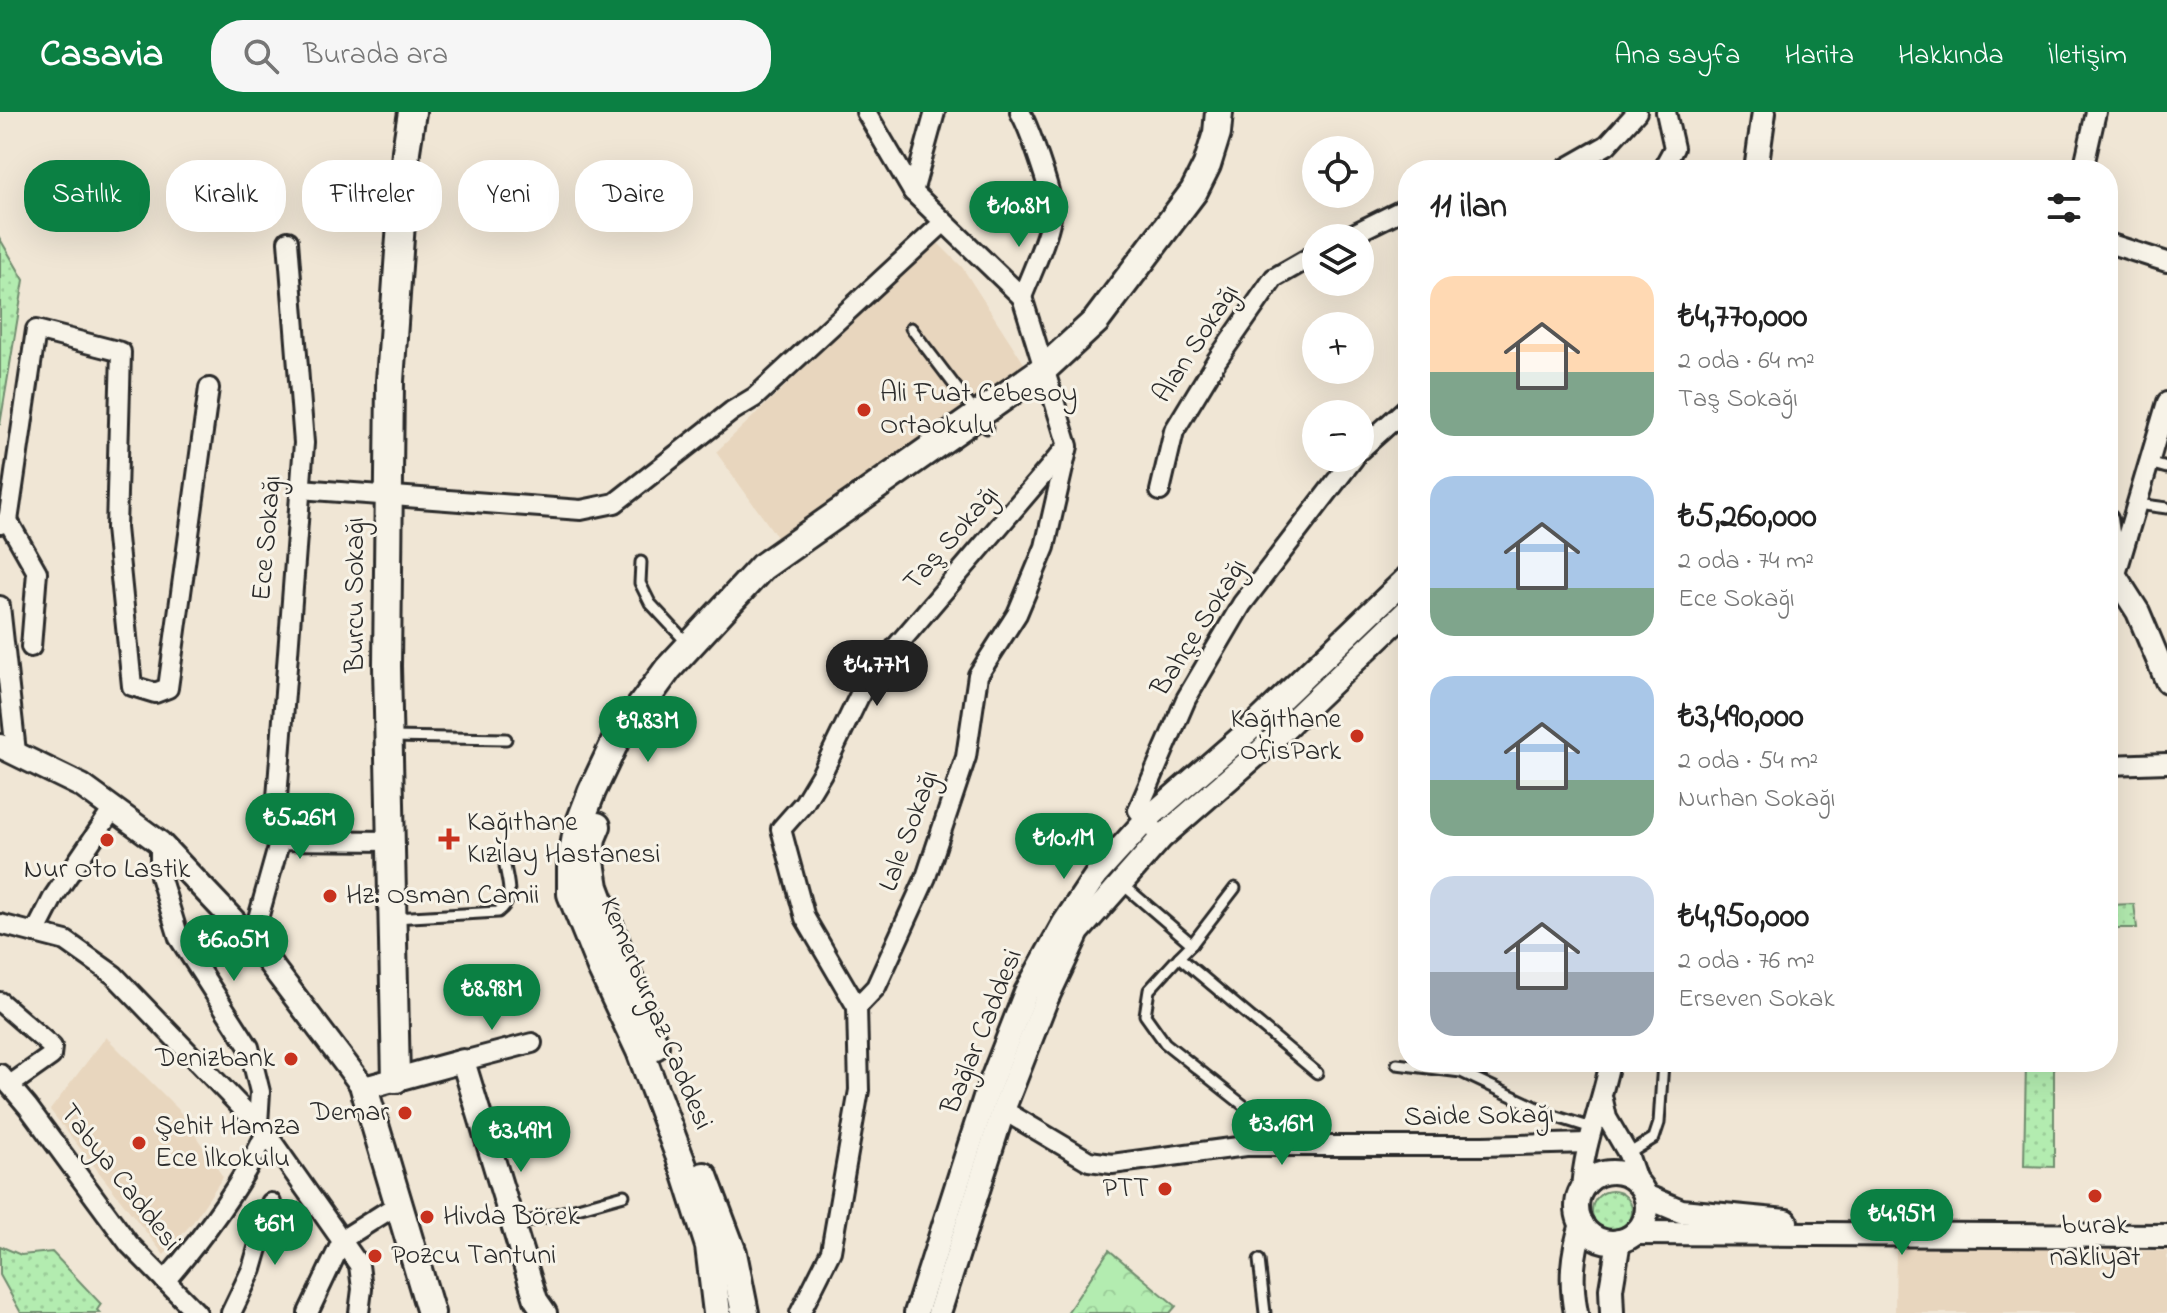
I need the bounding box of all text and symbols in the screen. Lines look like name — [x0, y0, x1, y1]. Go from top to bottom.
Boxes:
search box — [211, 20, 771, 92]
text: Casavia — [40, 28, 163, 84]
icon: search — [239, 34, 283, 78]
text: Burada ara — [303, 34, 448, 78]
text: Ana sayfa — [1614, 36, 1740, 77]
text: Harita — [1784, 36, 1854, 77]
text: Hakkında — [1898, 36, 2004, 77]
text: İletişim — [2048, 36, 2127, 77]
map controls — [1302, 136, 1374, 472]
button: locate — [1302, 136, 1374, 208]
chip: Satılık — [24, 160, 150, 232]
chip: Kiralık — [166, 160, 286, 232]
chip: Filtreler — [302, 160, 442, 232]
chip: Yeni — [458, 160, 559, 232]
chip: Daire — [575, 160, 693, 232]
pin: ₺10.8M — [954, 181, 1084, 249]
text: 11 ilan — [1430, 183, 1507, 233]
icon: filters — [2042, 186, 2086, 230]
text: ₺10.8M — [987, 188, 1051, 226]
button: layers — [1302, 224, 1374, 296]
street label: Alan Sokağı — [1143, 276, 1251, 412]
text: ₺4,770,000 — [1678, 293, 1807, 343]
icon: home — [1494, 308, 1590, 404]
button: + — [1302, 312, 1374, 384]
text: 2 oda · 64 m² — [1678, 343, 1815, 381]
place label: Ali Fuat Cebesoy Ortaokulu — [880, 374, 1077, 447]
text: Taş Sokağı — [1678, 381, 1798, 419]
button: − — [1302, 400, 1374, 472]
marker: Ali Fuat Cebesoy Ortaokulu — [855, 401, 873, 419]
street label: Ece Sokağı — [242, 474, 294, 602]
street label: Taş Sokağı — [894, 477, 1010, 601]
text: ₺5,260,000 — [1678, 493, 1817, 543]
icon: home — [1494, 508, 1590, 604]
street label: Burcu Sokağı — [336, 517, 377, 674]
text: 2 oda · 74 m² — [1678, 543, 1814, 581]
street label: Bahçe Sokağı — [1141, 551, 1259, 706]
text: Ece Sokağı — [1678, 581, 1795, 619]
pin: ₺4.77M — [812, 640, 942, 708]
text: ₺4.77M — [844, 647, 910, 685]
text: ₺3,490,000 — [1678, 693, 1804, 743]
pin: ₺9.83M — [583, 696, 713, 764]
place label: Kağıthane OfisPark — [1230, 700, 1342, 773]
text: ₺9.83M — [617, 703, 679, 741]
icon: home — [1494, 708, 1590, 804]
marker: Kağıthane OfisPark — [1348, 727, 1366, 745]
text: 2 oda · 54 m² — [1678, 743, 1818, 781]
street label: Lale Sokağı — [869, 765, 951, 897]
text: Nurhan Sokağı — [1678, 781, 1835, 819]
pin: ₺5.26M — [235, 793, 365, 861]
text: ₺5.26M — [263, 800, 337, 838]
place label: Kağıthane Kızılay Hastanesi — [467, 803, 661, 876]
pin: ₺10.1M — [999, 813, 1129, 881]
text: ₺10.1M — [1033, 820, 1095, 858]
marker: Kağıthane Kızılay Hastanesi — [438, 828, 460, 850]
marker: Nur Oto Lastik — [98, 831, 116, 849]
place label: Nur Oto Lastik — [24, 850, 191, 891]
place label: Hz. Osman Camii — [346, 876, 539, 917]
marker: Hz. Osman Camii — [321, 887, 339, 905]
street label: Kemerburgaz Caddesi — [588, 892, 722, 1136]
text: ₺4,950,000 — [1678, 893, 1809, 943]
icon: home — [1494, 908, 1590, 1004]
pin: ₺6.05M — [169, 915, 299, 983]
text: ₺6.05M — [198, 922, 270, 960]
street label: Bağlar Caddesi — [931, 943, 1035, 1122]
text: 2 oda · 76 m² — [1678, 943, 1815, 981]
pin: ₺8.98M — [427, 964, 557, 1032]
text: ₺8.98M — [461, 971, 523, 1009]
text: Erseven Sokak — [1678, 981, 1835, 1019]
place label: Denizbank — [154, 1039, 276, 1080]
marker: Denizbank — [282, 1050, 300, 1068]
place label: Demar — [309, 1093, 389, 1134]
street label: Tabya Caddesi — [48, 1095, 190, 1261]
street label: Saide Sokağı — [1404, 1095, 1554, 1139]
pin: ₺3.16M — [1217, 1099, 1347, 1167]
marker: Demar — [396, 1104, 414, 1122]
pin: ₺3.49M — [456, 1106, 586, 1174]
text: ₺3.16M — [1250, 1106, 1314, 1144]
place label: Şehit Hamza Ece İlkokulu — [155, 1107, 300, 1180]
text: ₺3.49M — [489, 1113, 553, 1151]
marker: Şehit Hamza Ece İlkokulu — [130, 1134, 148, 1152]
place label: PTT — [1102, 1169, 1149, 1210]
marker: PTT — [1156, 1180, 1174, 1198]
marker: burak nakliyat — [2086, 1187, 2104, 1205]
pin: ₺4.95M — [1837, 1189, 1967, 1257]
text: ₺4.95M — [1868, 1196, 1936, 1234]
place label: Hivda Börek — [443, 1197, 581, 1238]
pin: ₺6M — [236, 1199, 314, 1267]
text: ₺6M — [255, 1206, 295, 1244]
place label: burak nakliyat — [2049, 1206, 2141, 1279]
marker: Hivda Börek — [418, 1208, 436, 1226]
place label: Pozcu Tantuni — [391, 1236, 556, 1277]
marker: Pozcu Tantuni — [366, 1247, 384, 1265]

